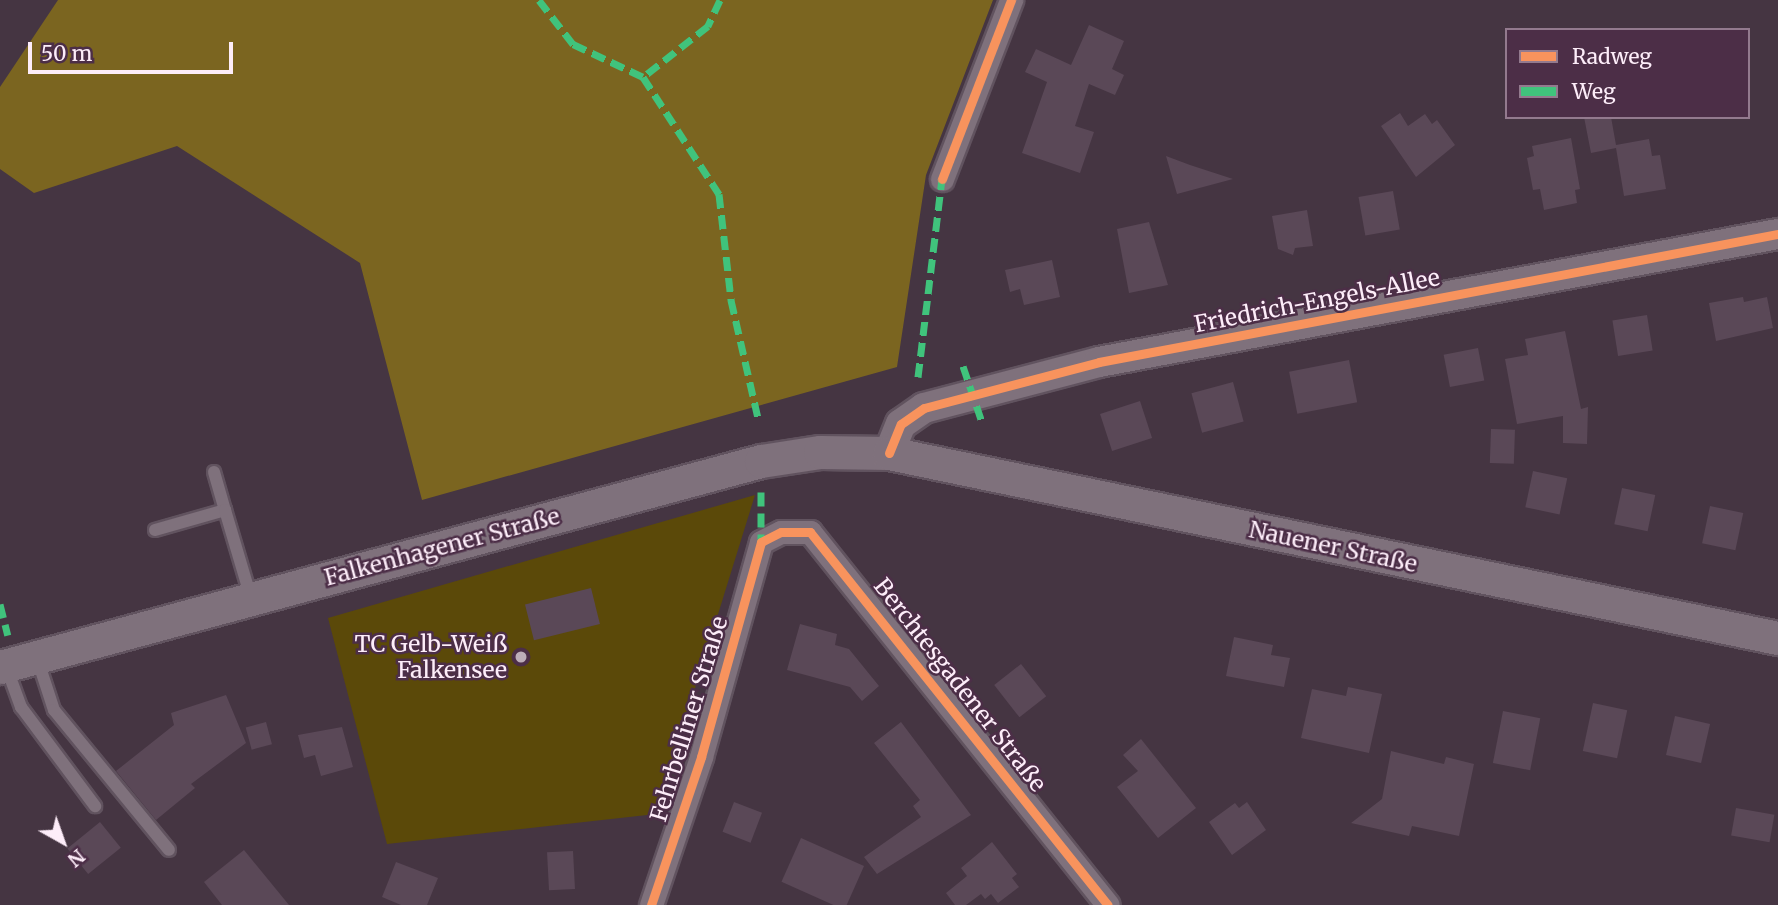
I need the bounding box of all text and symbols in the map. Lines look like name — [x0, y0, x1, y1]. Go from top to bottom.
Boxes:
scale bar — [32, 28, 236, 72]
legend — [1505, 28, 1750, 119]
text: 50 m — [41, 40, 92, 67]
text: Radweg — [1572, 43, 1652, 70]
text: Weg — [1572, 78, 1616, 105]
street label: Friedrich-Engels-Allee — [1192, 264, 1442, 338]
street label: Falkenhagener Straße — [321, 502, 563, 592]
street label: Nauener Straße — [1246, 516, 1420, 578]
street label: Berchtesgadener Straße — [868, 573, 1052, 797]
street label: Fehrbelliner Straße — [645, 613, 733, 825]
place label: TC Gelb-Weiß Falkensee — [354, 630, 507, 684]
marker: TC Gelb-Weiß Falkensee — [513, 649, 529, 665]
north arrow — [28, 807, 98, 877]
text: N — [63, 844, 90, 872]

